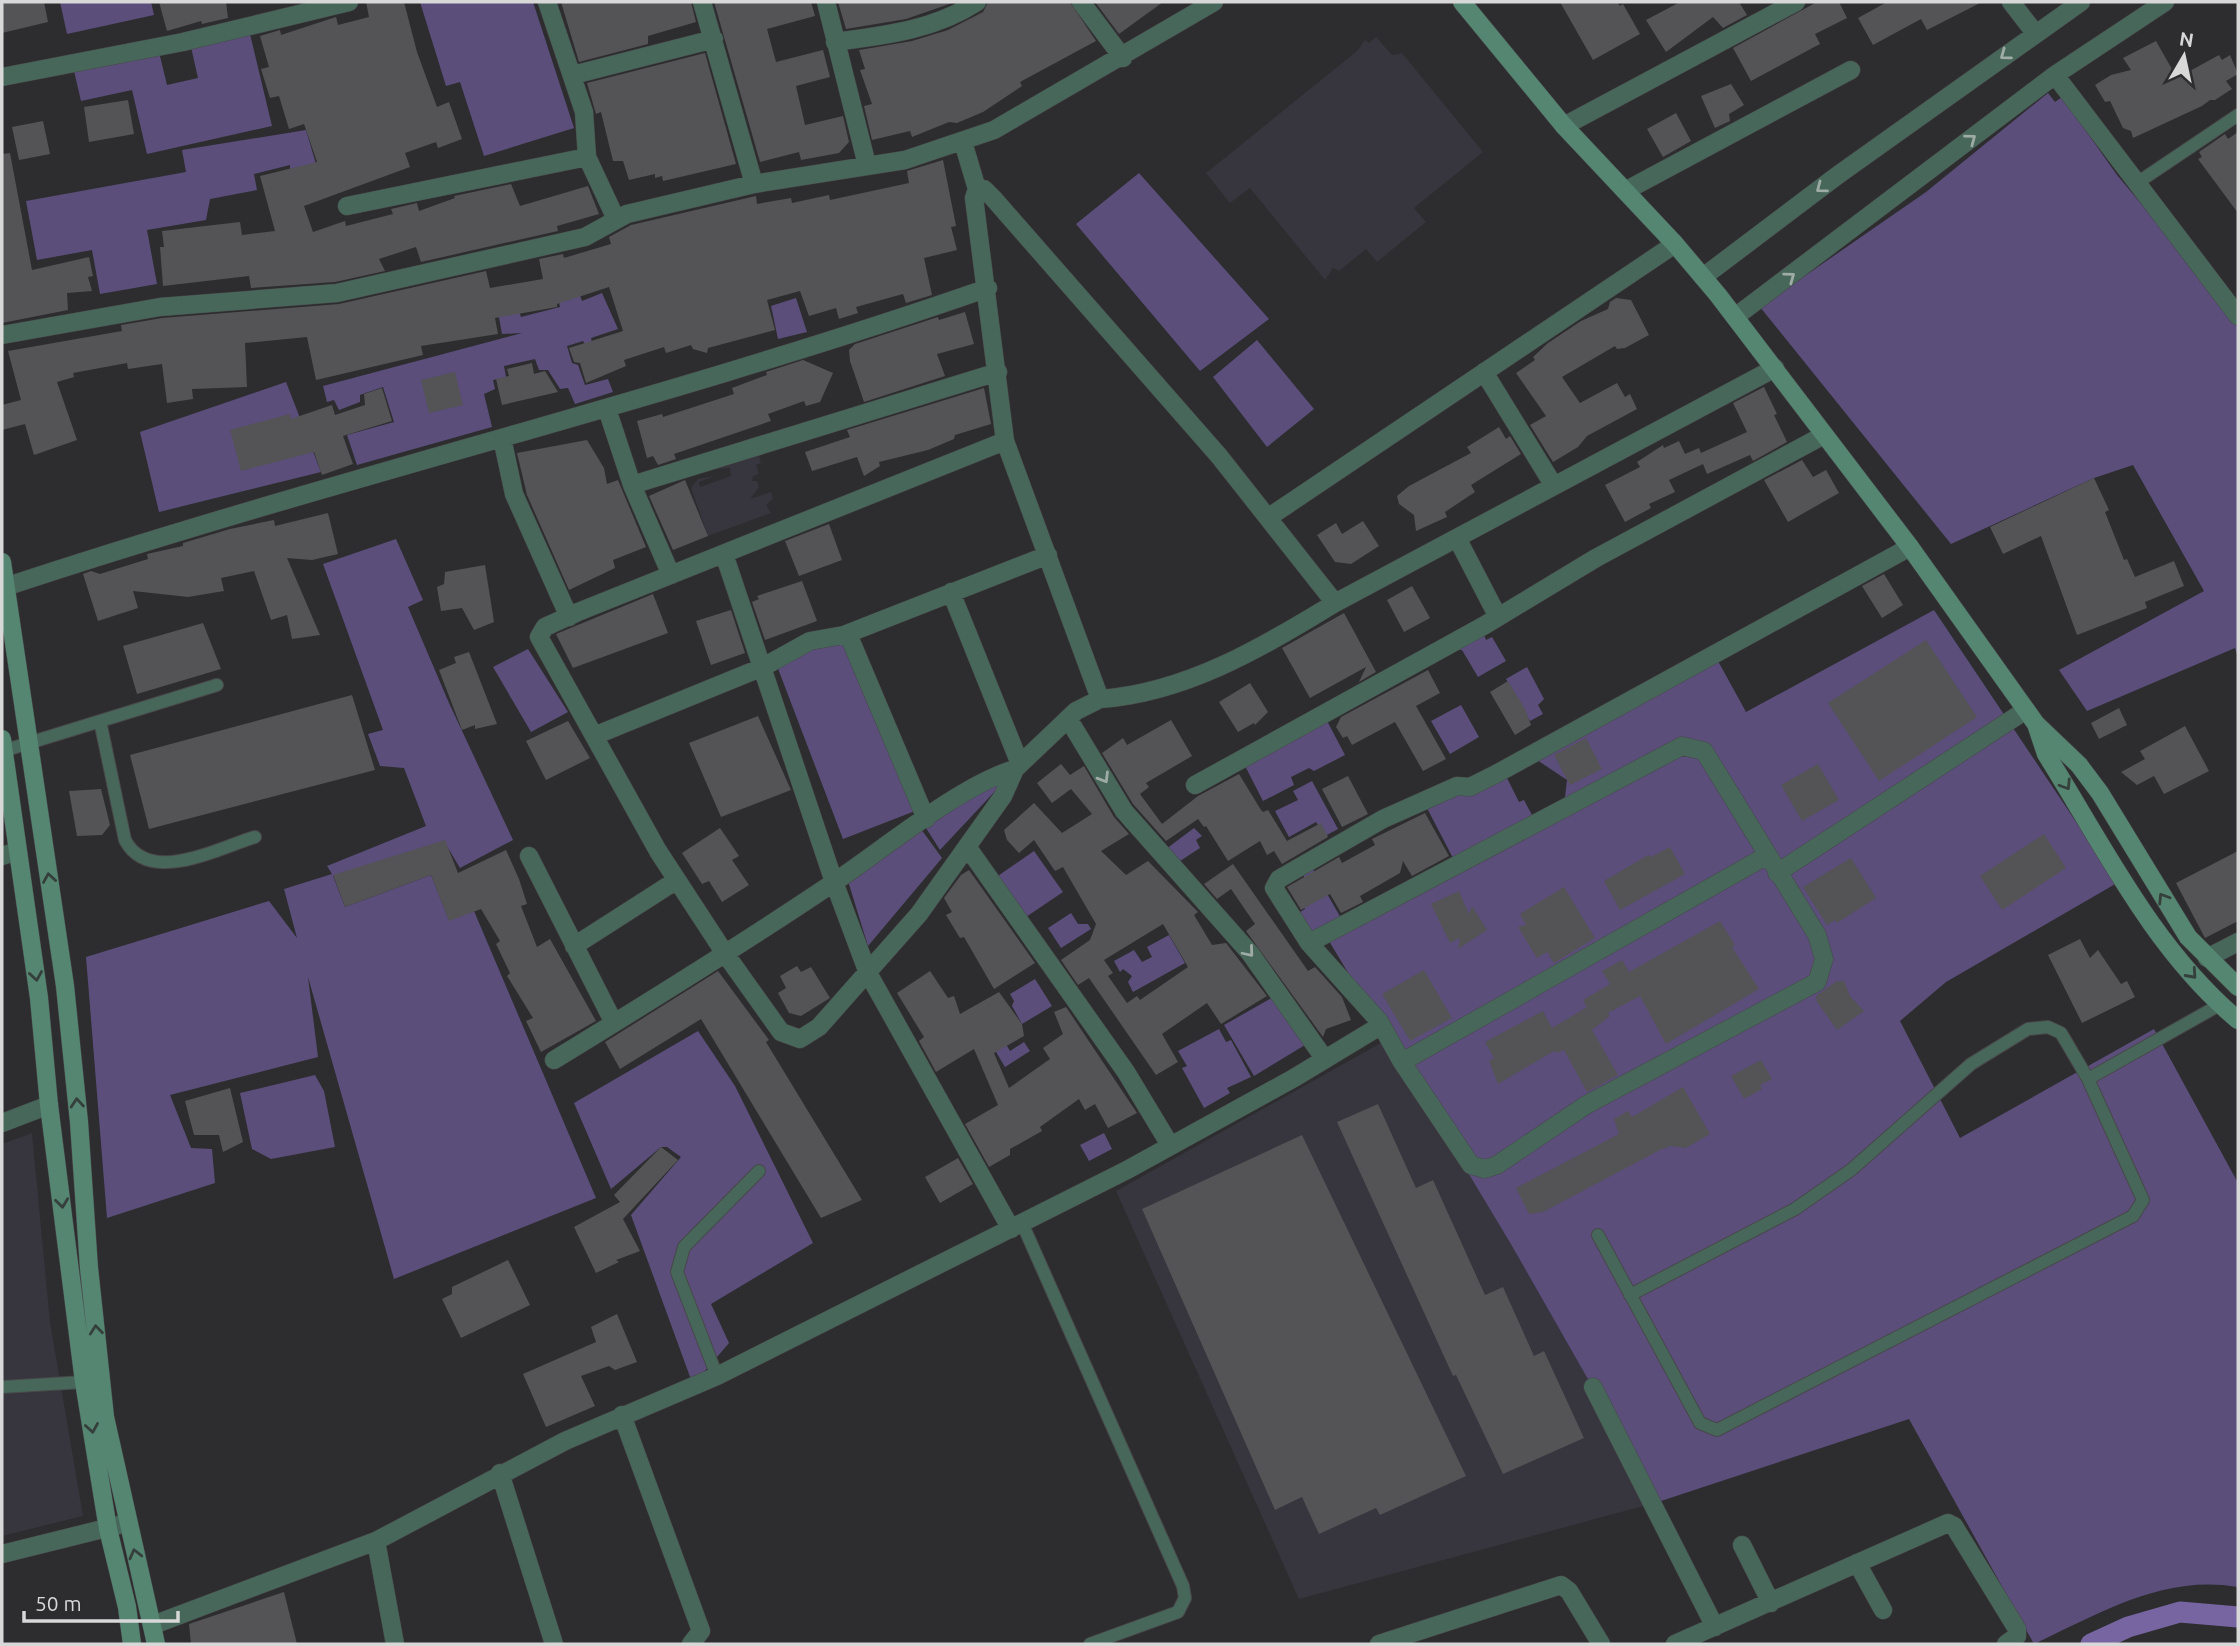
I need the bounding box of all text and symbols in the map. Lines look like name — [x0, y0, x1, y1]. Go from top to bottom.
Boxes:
north arrow — [2149, 21, 2219, 91]
text: N — [2178, 27, 2195, 51]
one-way arrow — [2000, 47, 2013, 59]
one-way arrow — [1963, 134, 1976, 147]
one-way arrow — [1816, 180, 1828, 193]
one-way arrow — [1783, 273, 1795, 285]
one-way arrow — [1096, 771, 1109, 784]
one-way arrow — [2057, 777, 2070, 790]
one-way arrow — [42, 872, 57, 884]
one-way arrow — [2158, 893, 2171, 906]
one-way arrow — [1241, 945, 1254, 957]
one-way arrow — [2183, 966, 2196, 979]
one-way arrow — [28, 971, 43, 982]
one-way arrow — [70, 1098, 85, 1109]
one-way arrow — [54, 1197, 69, 1208]
one-way arrow — [88, 1324, 103, 1336]
one-way arrow — [84, 1422, 99, 1434]
one-way arrow — [129, 1548, 143, 1560]
scale bar — [24, 1580, 178, 1624]
text: 50 m — [35, 1591, 82, 1615]

